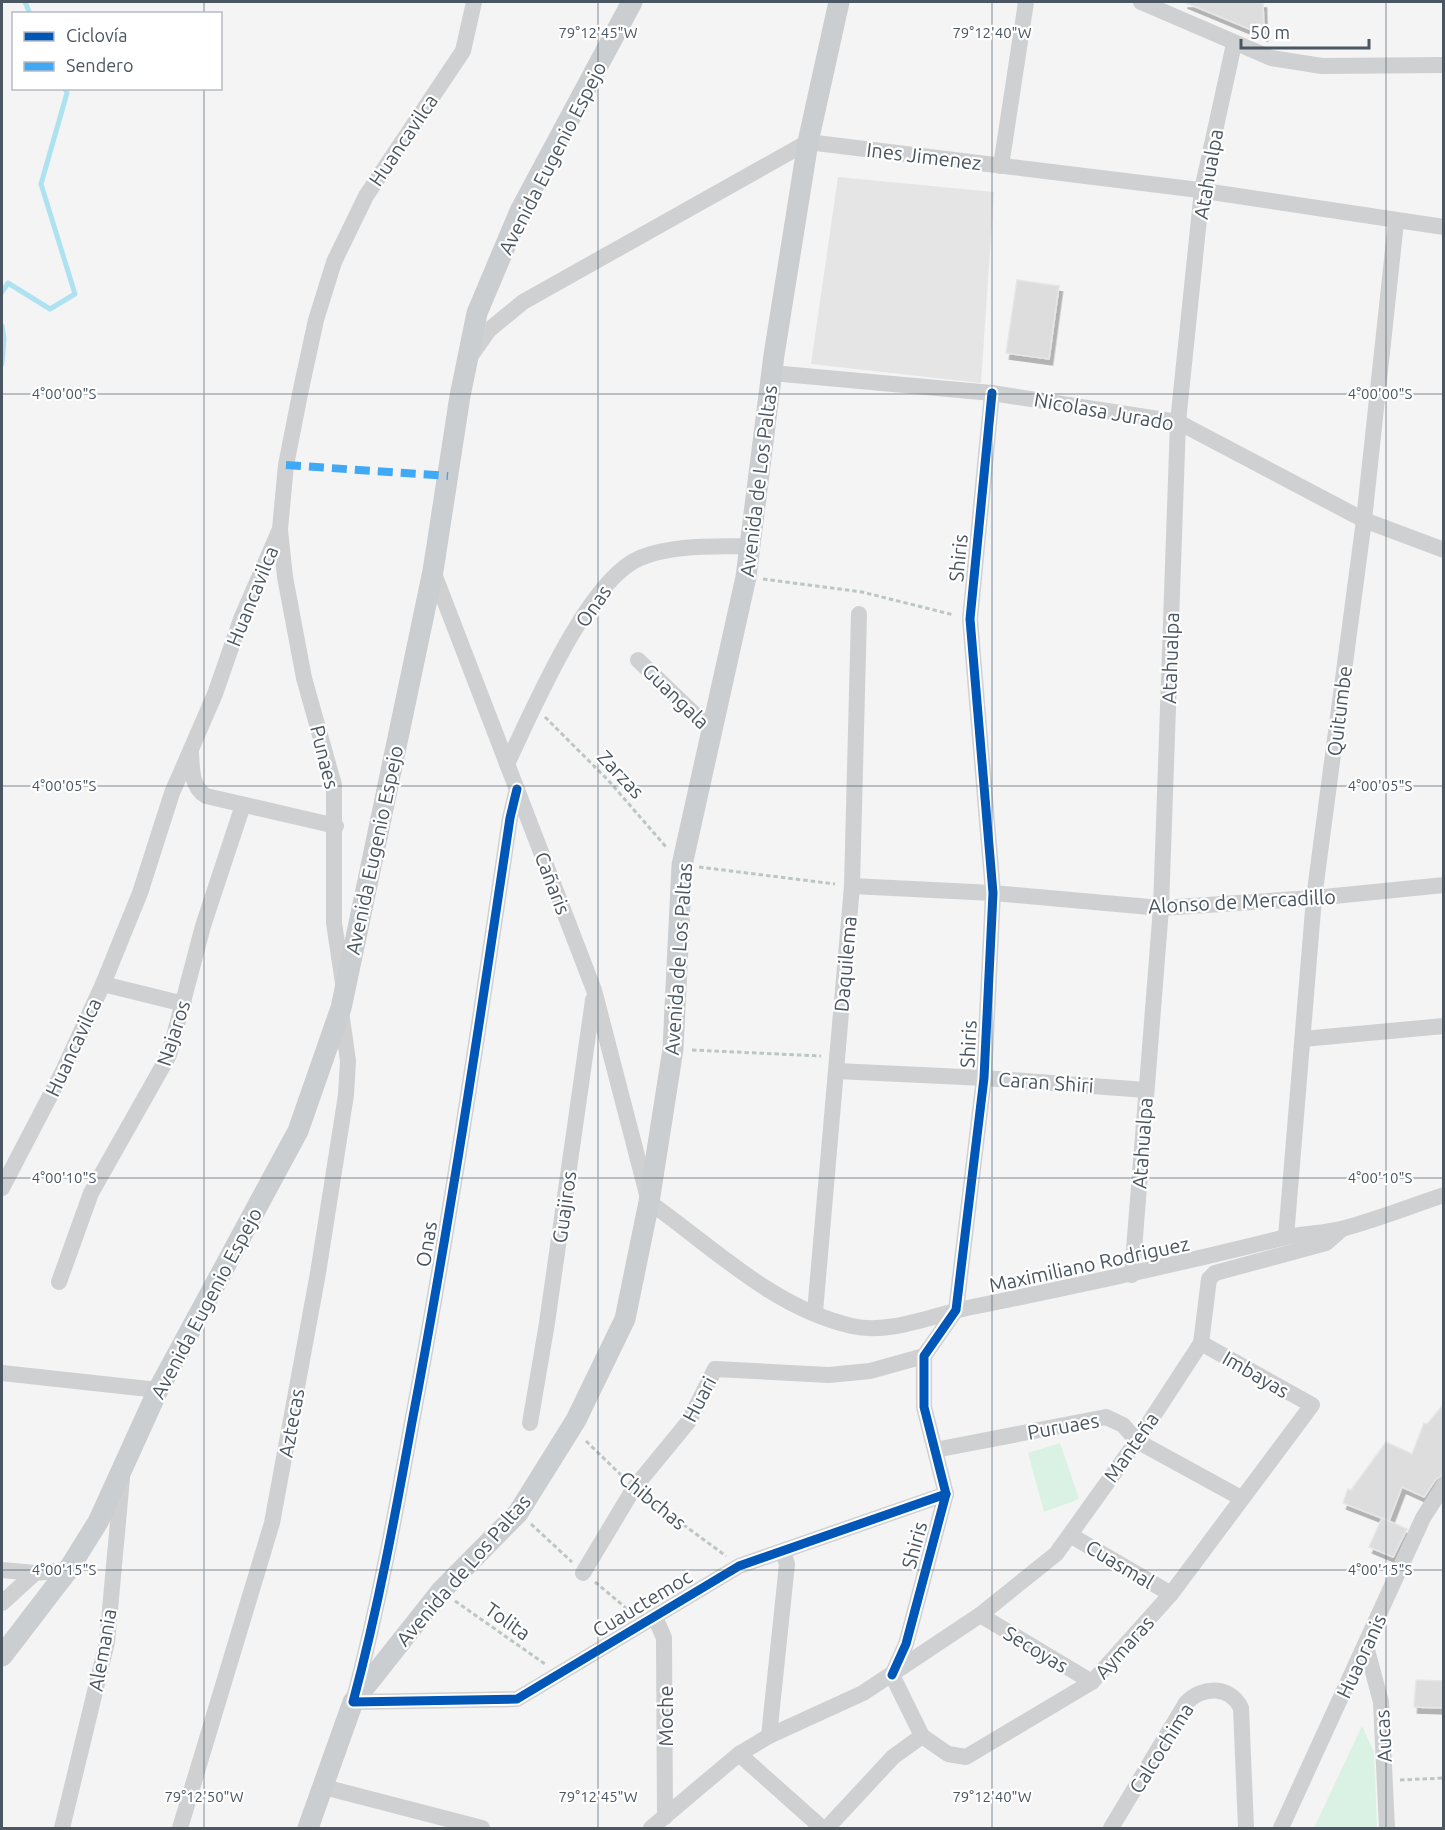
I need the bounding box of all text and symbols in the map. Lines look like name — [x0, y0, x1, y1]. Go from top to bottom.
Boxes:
legend — [12, 12, 222, 90]
scale bar — [1241, 12, 1368, 50]
text: 50 m — [1250, 22, 1290, 42]
text: 79°12'45"W — [558, 24, 638, 41]
text: 79°12'40"W — [952, 24, 1032, 41]
text: Ciclovía — [66, 25, 127, 45]
text: Sendero — [66, 55, 133, 75]
street label: Avenida Eugenio Espejo — [493, 58, 611, 258]
street label: Huancavilca — [364, 90, 442, 190]
street label: Atahualpa — [1189, 127, 1227, 221]
street label: Ines Jimenez — [865, 138, 983, 174]
street label: Avenida de Los Paltas — [735, 384, 781, 578]
text: 4°00'00"S — [32, 385, 96, 402]
text: 4°00'00"S — [1348, 385, 1412, 402]
street label: Nicolasa Jurado — [1032, 387, 1176, 435]
street label: Shiris — [944, 533, 972, 583]
street label: Huancavilca — [221, 543, 283, 649]
street label: Onas — [570, 581, 616, 631]
street label: Atahualpa — [1157, 612, 1183, 704]
street label: Guangala — [638, 659, 714, 733]
street label: Quitumbe — [1322, 664, 1356, 758]
street label: Punaes — [306, 723, 344, 791]
street label: Avenida Eugenio Espejo — [341, 743, 407, 957]
street label: Zarzas — [593, 745, 649, 803]
text: 4°00'05"S — [32, 777, 96, 794]
text: 4°00'05"S — [1348, 777, 1412, 794]
street label: Cañaris — [531, 848, 575, 918]
street label: Avenida de Los Paltas — [660, 862, 696, 1056]
street label: Alonso de Mercadillo — [1148, 885, 1336, 917]
street label: Daquilema — [829, 915, 861, 1013]
street label: Huancavilca — [40, 994, 106, 1100]
street label: Najaros — [152, 997, 194, 1069]
street label: Shiris — [955, 1019, 981, 1069]
street label: Caran Shiri — [998, 1067, 1094, 1097]
street label: Atahualpa — [1127, 1097, 1157, 1189]
text: 4°00'10"S — [32, 1169, 96, 1186]
street label: Guajiros — [548, 1169, 580, 1245]
text: 4°00'10"S — [1348, 1169, 1412, 1186]
street label: Avenida Eugenio Espejo — [146, 1204, 266, 1402]
street label: Onas — [411, 1219, 441, 1269]
street label: Maximiliano Rodriguez — [987, 1232, 1191, 1296]
street label: Imbayas — [1219, 1346, 1293, 1402]
street label: Huari — [678, 1372, 720, 1426]
street label: Aztecas — [274, 1387, 308, 1459]
street label: Puruaes — [1025, 1408, 1101, 1444]
street label: Manteña — [1099, 1408, 1163, 1486]
street label: Chibchas — [615, 1466, 691, 1534]
street label: Avenida de Los Paltas — [391, 1490, 535, 1650]
street label: Shiris — [897, 1519, 931, 1571]
street label: Cuasmal — [1082, 1535, 1158, 1593]
text: 4°00'15"S — [32, 1561, 96, 1578]
text: 4°00'15"S — [1348, 1561, 1412, 1578]
street label: Cuauctemoc — [588, 1564, 696, 1642]
street label: Tolita — [481, 1597, 535, 1645]
street label: Alemania — [83, 1607, 121, 1693]
street label: Huaoranis — [1332, 1610, 1390, 1702]
street label: Aymaras — [1090, 1611, 1158, 1683]
street label: Secoyas — [1000, 1621, 1072, 1677]
street label: Moche — [654, 1686, 677, 1746]
street label: Calcochima — [1124, 1699, 1198, 1797]
street label: Aucas — [1370, 1709, 1396, 1763]
text: 79°12'50"W — [164, 1788, 244, 1805]
text: 79°12'45"W — [558, 1788, 638, 1805]
text: 79°12'40"W — [952, 1788, 1032, 1805]

